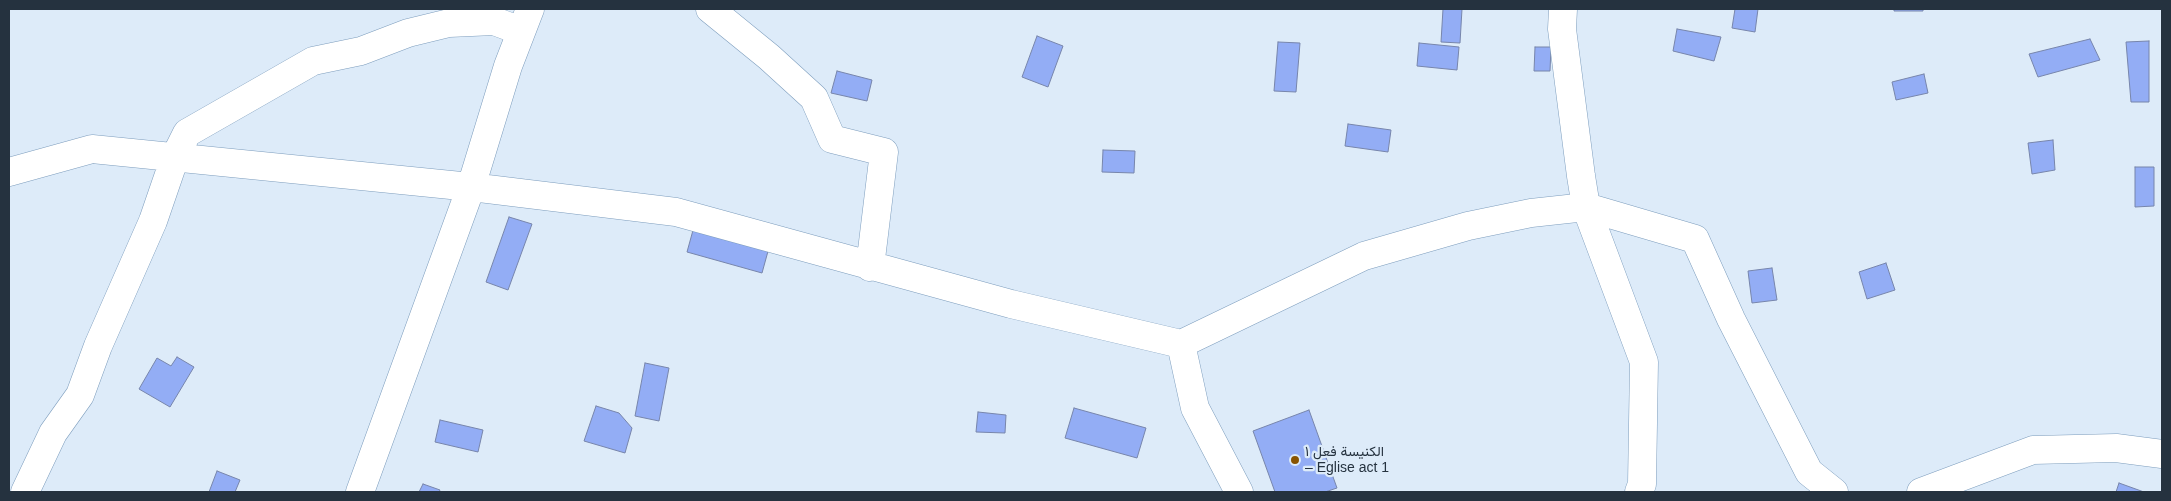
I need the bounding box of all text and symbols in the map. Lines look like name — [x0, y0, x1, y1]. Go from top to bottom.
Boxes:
place label: الكنيسة فعل ۱ – Eglise act 1 — [1305, 444, 1389, 477]
marker: الكنيسة فعل ۱ – Eglise act 1 — [1289, 454, 1301, 466]

